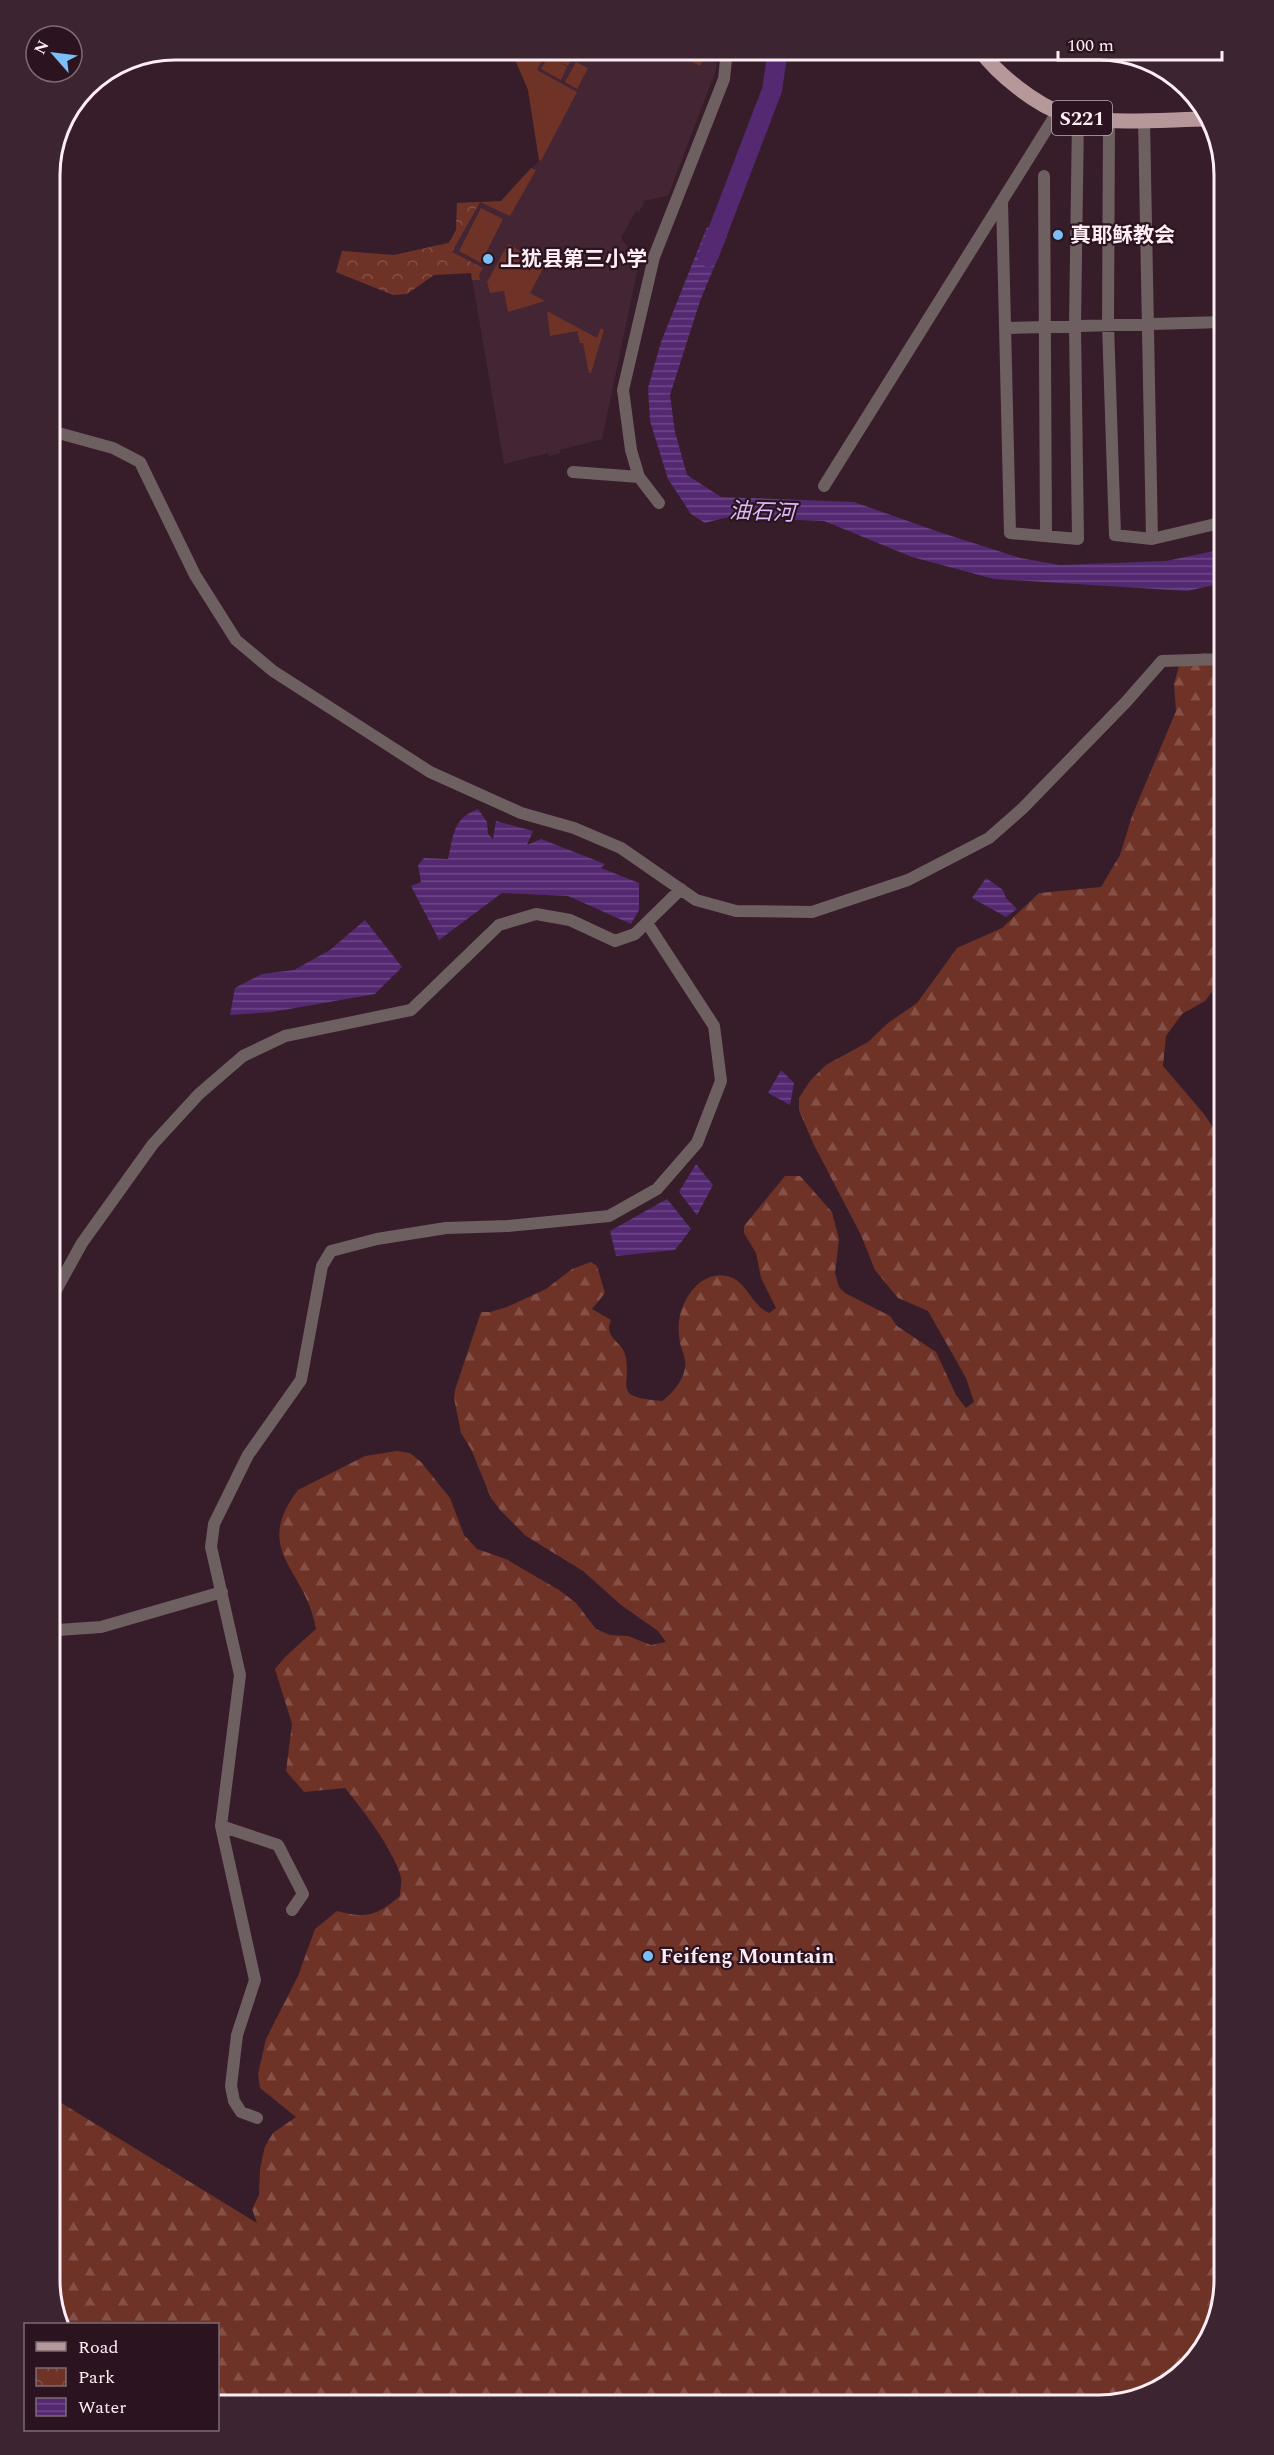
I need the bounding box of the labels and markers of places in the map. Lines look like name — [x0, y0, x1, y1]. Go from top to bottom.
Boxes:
place label: 真耶稣教会 — [1070, 220, 1175, 252]
marker: 真耶稣教会 — [1051, 228, 1065, 242]
place label: 上犹县第三小学 — [500, 244, 647, 276]
marker: 上犹县第三小学 — [481, 252, 495, 266]
place label: Feifeng Mountain — [660, 1941, 835, 1973]
marker: Feifeng Mountain — [641, 1949, 655, 1963]

